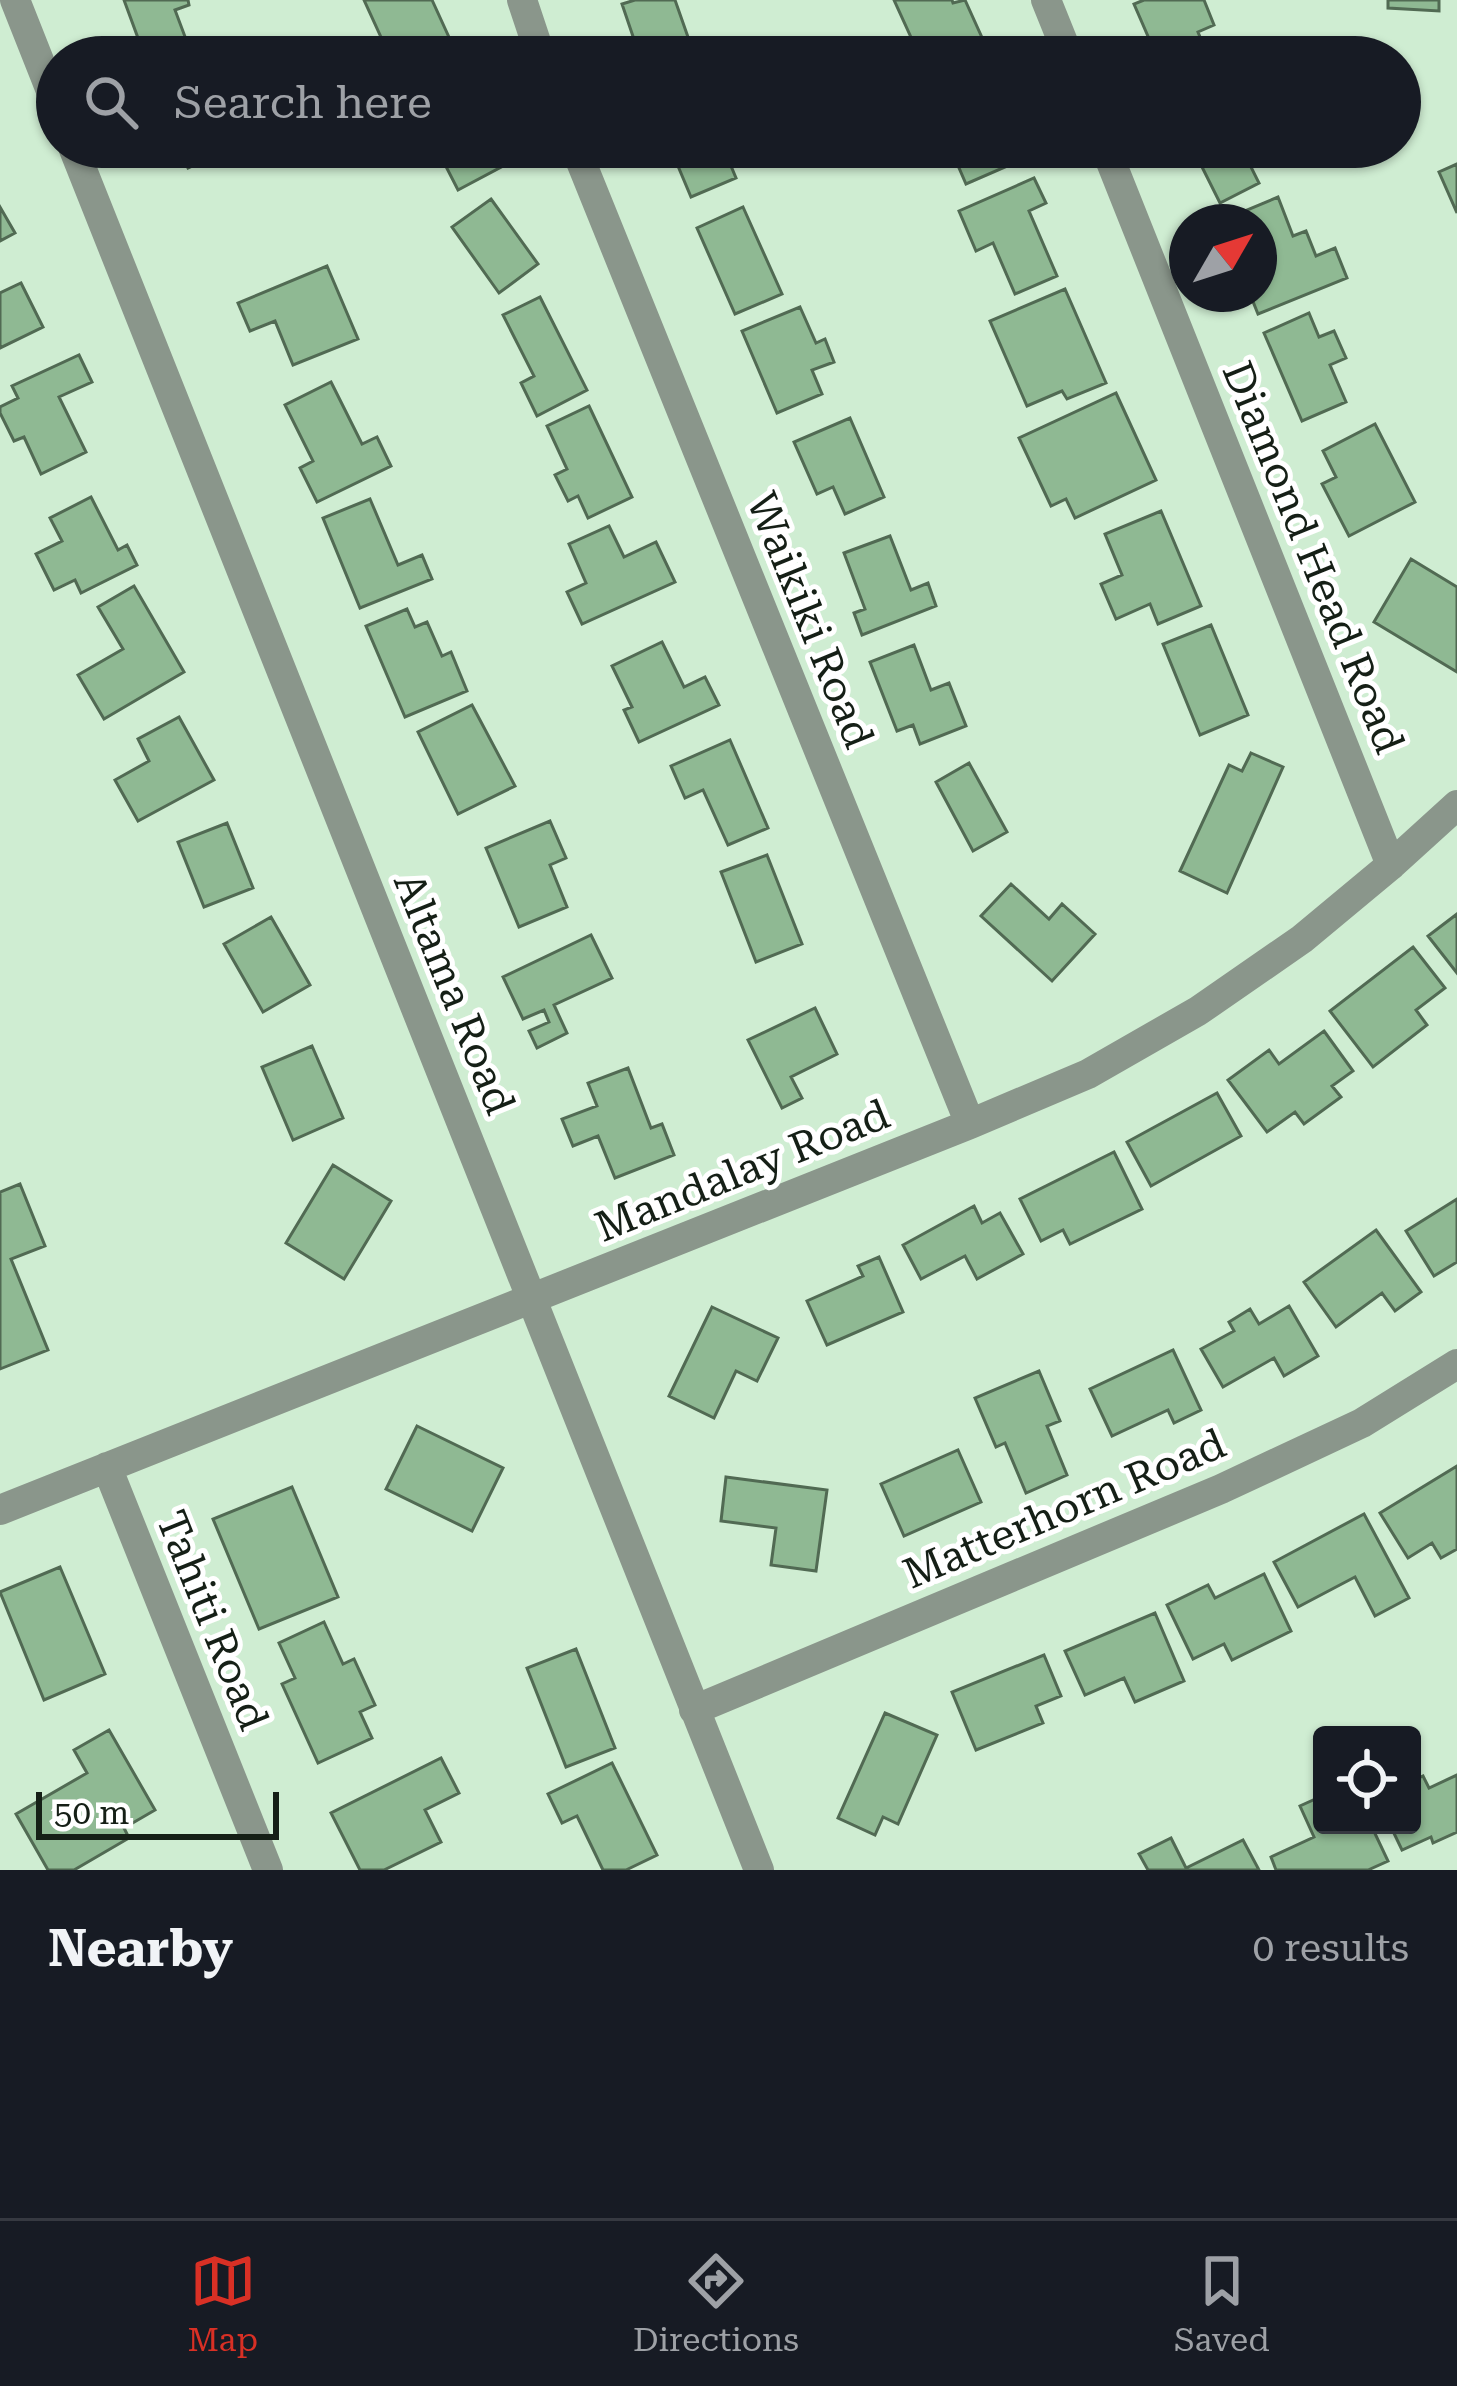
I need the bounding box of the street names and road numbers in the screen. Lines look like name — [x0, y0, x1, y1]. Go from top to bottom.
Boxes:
street label: Diamond Head Road — [1213, 354, 1415, 760]
street label: Waikiki Road — [737, 485, 884, 755]
street label: Altama Road — [384, 865, 525, 1121]
street label: Mandalay Road — [588, 1089, 896, 1252]
street label: Matterhorn Road — [896, 1419, 1232, 1598]
street label: Tahiti Road — [146, 1504, 279, 1737]

